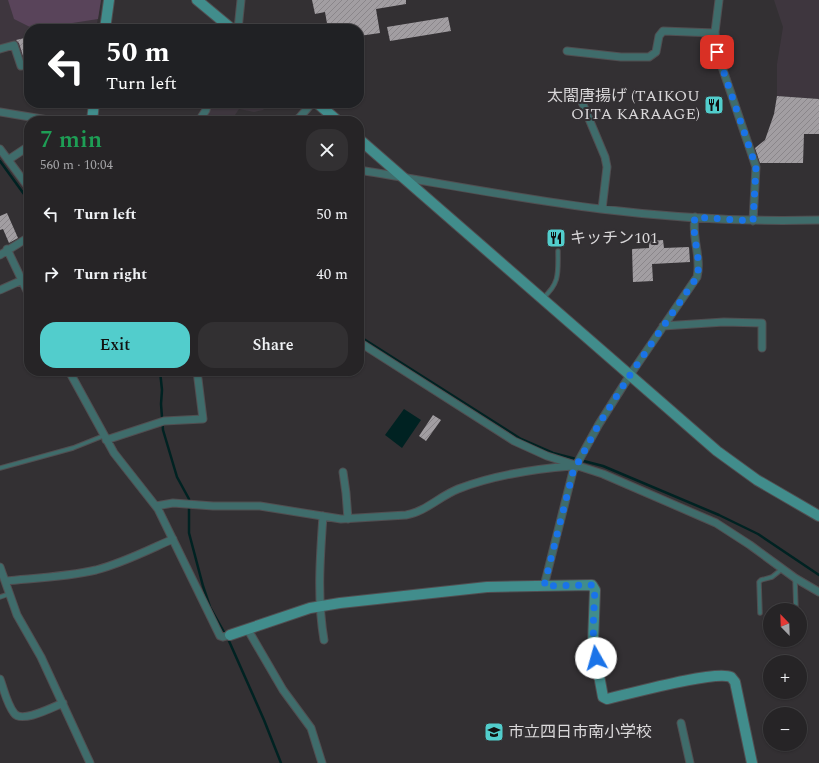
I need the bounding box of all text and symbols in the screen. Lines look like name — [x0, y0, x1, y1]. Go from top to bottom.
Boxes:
text: 50 m — [106, 31, 170, 74]
pin — [700, 35, 734, 69]
icon: left — [40, 40, 92, 92]
icon: arrive — [706, 41, 728, 63]
text: Turn left — [106, 70, 177, 97]
place label: 太閤唐揚げ (TAIKOU OITA KARAAGE) — [547, 84, 700, 126]
restaurant icon: 太閤唐揚げ (TAIKOU OITA KARAAGE) — [703, 94, 725, 116]
text: 7 min — [40, 122, 102, 158]
button: close — [306, 129, 348, 171]
text: 560 m · 10:04 — [40, 155, 113, 175]
icon: left — [40, 203, 62, 225]
text: Turn left — [74, 203, 136, 226]
text: 50 m — [316, 203, 348, 226]
place label: キッチン101 — [570, 226, 658, 250]
restaurant icon: キッチン101 — [545, 227, 567, 249]
icon: right — [40, 263, 62, 285]
text: Turn right — [74, 263, 147, 286]
text: 40 m — [316, 263, 348, 286]
button: Exit — [40, 322, 190, 368]
button: Share — [198, 322, 348, 368]
north arrow — [763, 603, 807, 647]
map controls — [763, 603, 807, 751]
position arrow — [575, 637, 617, 679]
button: + — [763, 655, 807, 699]
button: − — [763, 707, 807, 751]
place label: 市立四日市南小学校 — [508, 720, 652, 744]
school or university icon: 市立四日市南小学校 — [483, 721, 505, 743]

